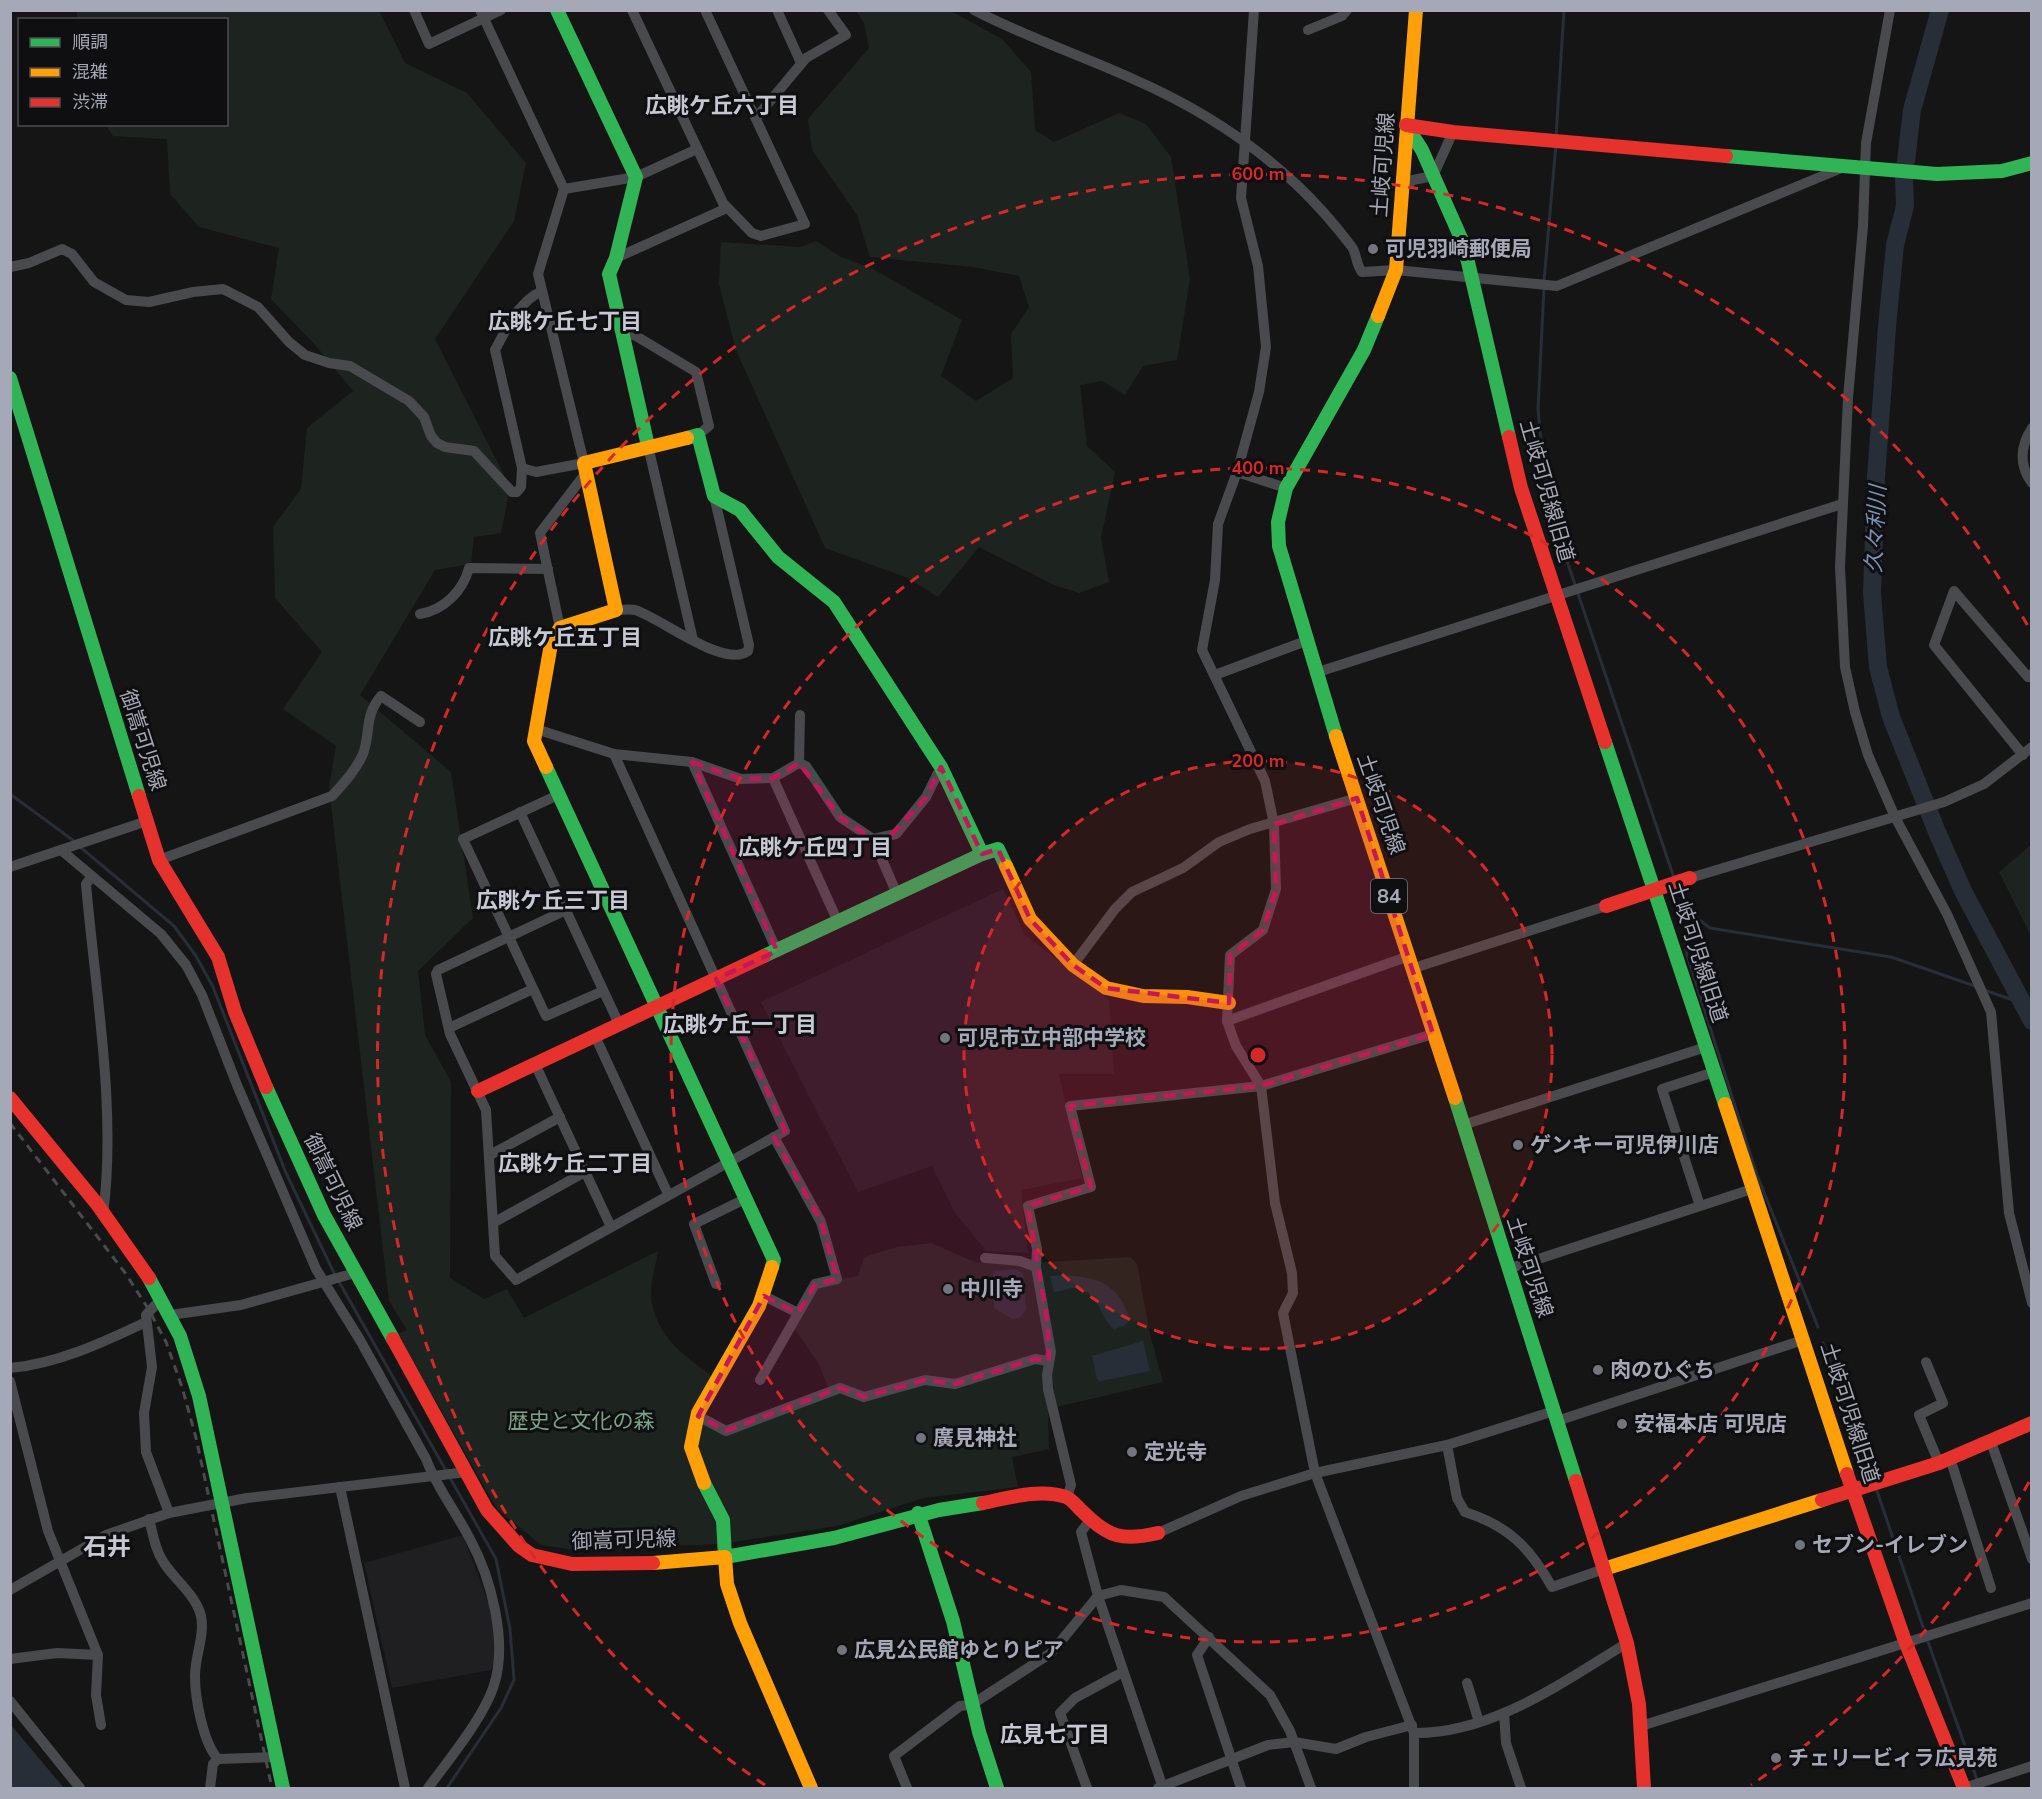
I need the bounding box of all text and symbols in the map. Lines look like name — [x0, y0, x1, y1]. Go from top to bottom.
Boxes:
legend — [18, 18, 228, 126]
text: 順調 — [72, 30, 108, 54]
text: 混雑 — [72, 60, 108, 84]
text: 渋滞 — [72, 90, 108, 114]
district label: 広眺ケ丘六丁目 — [645, 91, 799, 121]
street label: 土岐可児線 — [1365, 112, 1401, 218]
text: 600 m — [1231, 162, 1285, 186]
place label: 可児羽崎郵便局 — [1385, 235, 1532, 263]
marker: 可児羽崎郵便局 — [1366, 242, 1380, 256]
district label: 広眺ケ丘七丁目 — [488, 307, 642, 337]
street label: 土岐可児線旧道 — [1513, 416, 1581, 566]
text: 400 m — [1231, 456, 1285, 480]
water label: 久々利川 — [1859, 482, 1893, 574]
district label: 広眺ケ丘五丁目 — [488, 623, 642, 653]
street label: 御嵩可児線 — [113, 686, 173, 794]
text: 200 m — [1231, 749, 1285, 773]
street label: 土岐可児線 — [1351, 750, 1411, 858]
district label: 広眺ケ丘四丁目 — [738, 833, 892, 863]
street label: 土岐可児線旧道 — [1662, 878, 1734, 1026]
road number: 84 — [1371, 879, 1407, 913]
district label: 広眺ケ丘三丁目 — [476, 886, 630, 916]
district label: 広眺ケ丘一丁目 — [663, 1010, 817, 1040]
place label: 可児市立中部中学校 — [957, 1024, 1146, 1052]
marker: 可児市立中部中学校 — [938, 1031, 952, 1045]
centre of rings — [1248, 1045, 1268, 1065]
street label: 御嵩可児線 — [297, 1129, 369, 1235]
place label: ゲンキー可児伊川店 — [1530, 1131, 1719, 1159]
marker: ゲンキー可児伊川店 — [1511, 1138, 1525, 1152]
district label: 広眺ケ丘二丁目 — [498, 1149, 652, 1179]
street label: 土岐可児線 — [1500, 1213, 1560, 1321]
place label: 中川寺 — [960, 1275, 1023, 1303]
marker: 中川寺 — [941, 1282, 955, 1296]
street label: 土岐可児線旧道 — [1814, 1339, 1886, 1487]
place label: 肉のひぐち — [1610, 1356, 1715, 1384]
marker: 肉のひぐち — [1591, 1363, 1605, 1377]
park label: 歴史と文化の森 — [508, 1407, 655, 1435]
place label: 安福本店 可児店 — [1634, 1410, 1787, 1438]
marker: 安福本店 可児店 — [1615, 1417, 1629, 1431]
place label: 廣見神社 — [933, 1424, 1017, 1452]
marker: 廣見神社 — [914, 1431, 928, 1445]
place label: 定光寺 — [1144, 1438, 1207, 1466]
marker: 定光寺 — [1125, 1445, 1139, 1459]
street label: 御嵩可児線 — [571, 1524, 677, 1556]
district label: 石井 — [83, 1531, 131, 1563]
place label: セブン-イレブン — [1812, 1531, 1968, 1559]
marker: セブン-イレブン — [1793, 1538, 1807, 1552]
place label: 広見公民館ゆとりピア — [854, 1636, 1064, 1664]
marker: 広見公民館ゆとりピア — [835, 1643, 849, 1657]
district label: 広見七丁目 — [1000, 1720, 1110, 1750]
place label: チェリービィラ広見苑 — [1788, 1744, 1998, 1772]
marker: チェリービィラ広見苑 — [1769, 1751, 1783, 1765]

